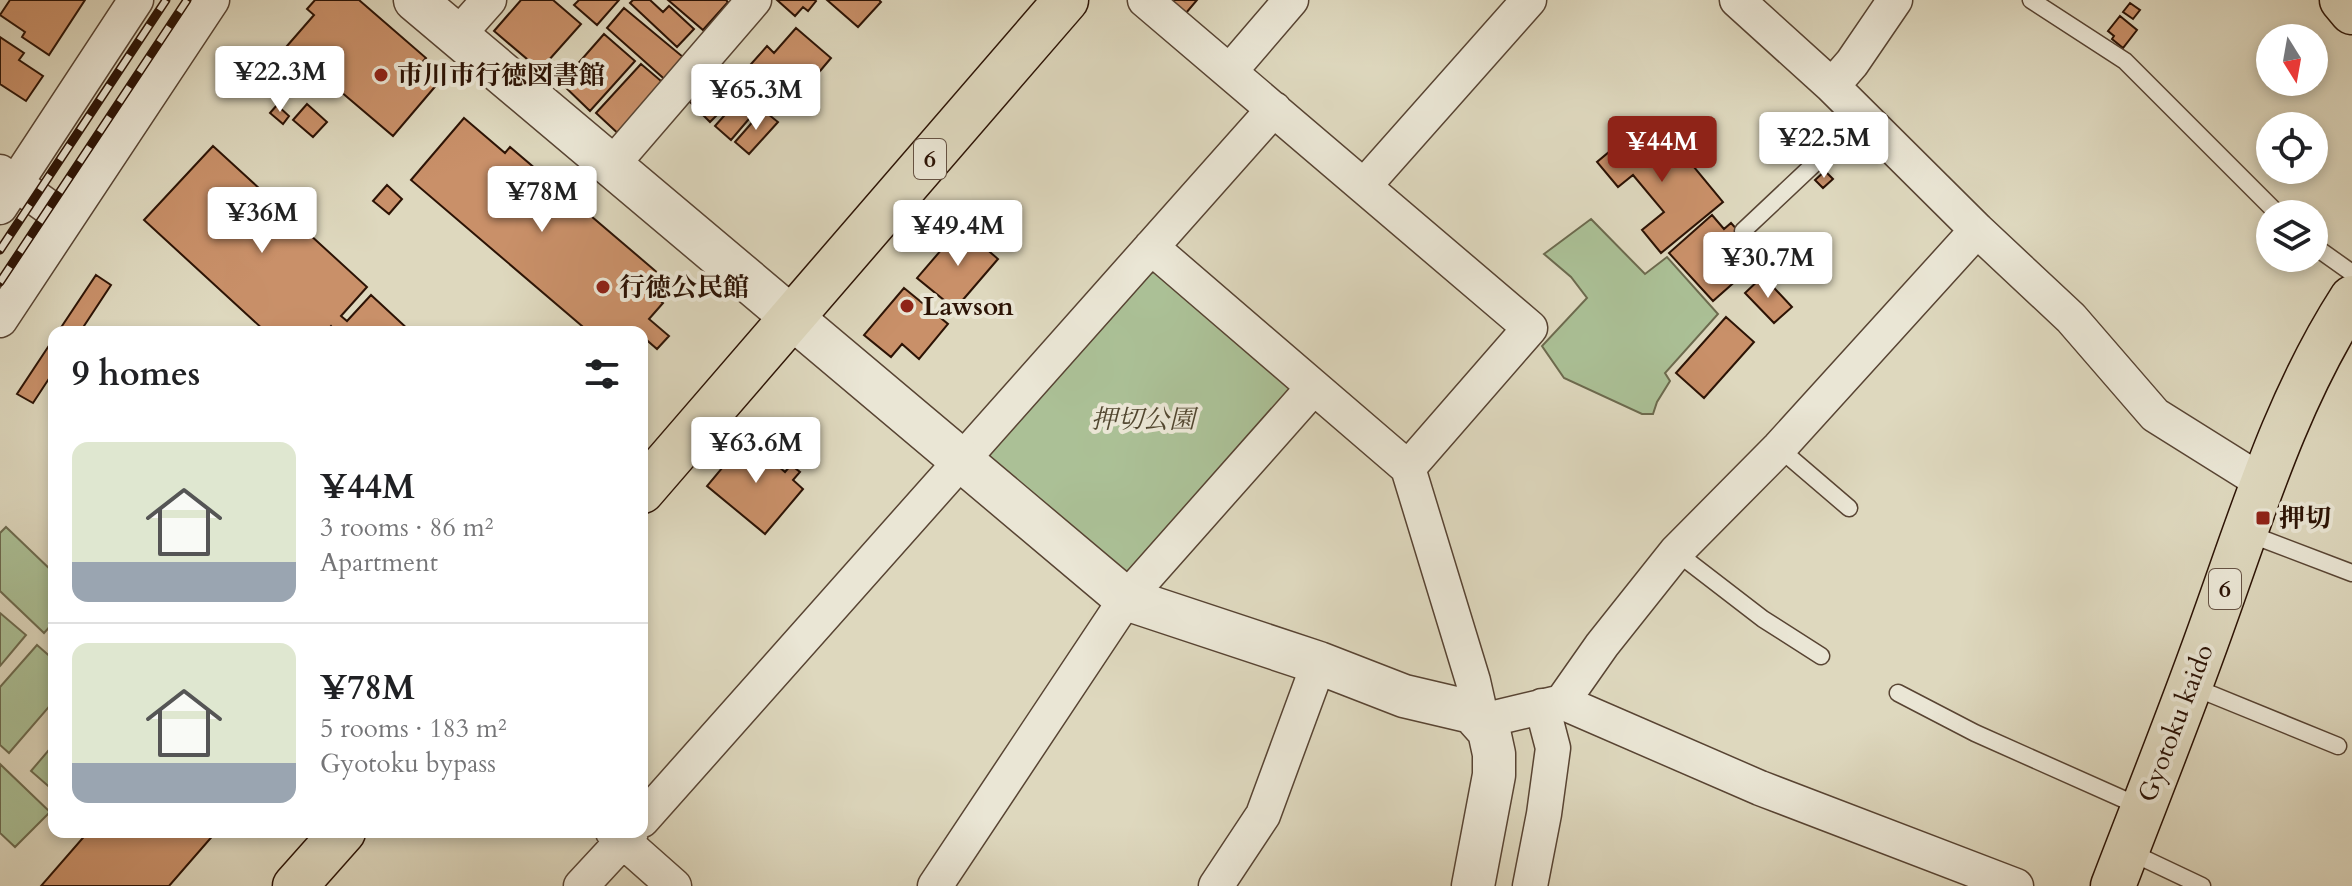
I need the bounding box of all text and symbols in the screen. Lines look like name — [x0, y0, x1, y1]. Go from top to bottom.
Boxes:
north arrow — [2256, 24, 2328, 96]
map controls — [2256, 24, 2328, 272]
pin: ¥22.3M — [215, 46, 345, 114]
text: ¥22.3M — [233, 54, 327, 89]
place label: 市川市行徳図書館 — [397, 58, 605, 93]
pin: ¥65.3M — [691, 64, 821, 132]
marker: 市川市行徳図書館 — [372, 66, 390, 84]
text: ¥65.3M — [709, 72, 803, 107]
pin: ¥22.5M — [1759, 112, 1889, 180]
button: locate — [2256, 112, 2328, 184]
pin: ¥44M — [1615, 116, 1709, 184]
text: ¥22.5M — [1777, 120, 1871, 155]
text: ¥44M — [1626, 124, 1698, 159]
road number: 6 — [914, 139, 946, 179]
pin: ¥78M — [495, 166, 589, 234]
text: ¥78M — [506, 174, 578, 209]
pin: ¥36M — [215, 187, 309, 255]
text: ¥36M — [226, 195, 298, 230]
pin: ¥49.4M — [893, 200, 1023, 268]
button: layers — [2256, 200, 2328, 272]
text: ¥49.4M — [911, 208, 1005, 243]
pin: ¥30.7M — [1703, 232, 1833, 300]
text: ¥30.7M — [1721, 240, 1815, 275]
place label: 行徳公民館 — [619, 270, 749, 305]
marker: 行徳公民館 — [594, 278, 612, 296]
place label: Lawson — [923, 289, 1014, 324]
marker: Lawson — [898, 297, 916, 315]
text: 9 homes — [72, 351, 200, 397]
icon: filters — [580, 352, 624, 396]
park label: 押切公園 — [1091, 402, 1199, 437]
pin: ¥63.6M — [691, 417, 821, 485]
text: ¥63.6M — [709, 425, 803, 460]
text: ¥44M — [320, 464, 415, 510]
icon: home — [136, 474, 232, 570]
place label: 押切 — [2279, 501, 2331, 536]
marker: 押切 — [2254, 509, 2272, 527]
text: 3 rooms · 86 m² — [320, 510, 493, 545]
text: Apartment — [320, 545, 438, 580]
road number: 6 — [2209, 569, 2241, 609]
street label: Gyotoku kaido — [2129, 639, 2222, 807]
text: ¥78M — [320, 665, 415, 711]
icon: home — [136, 675, 232, 771]
text: 5 rooms · 183 m² — [320, 711, 507, 746]
text: Gyotoku bypass — [320, 746, 496, 781]

